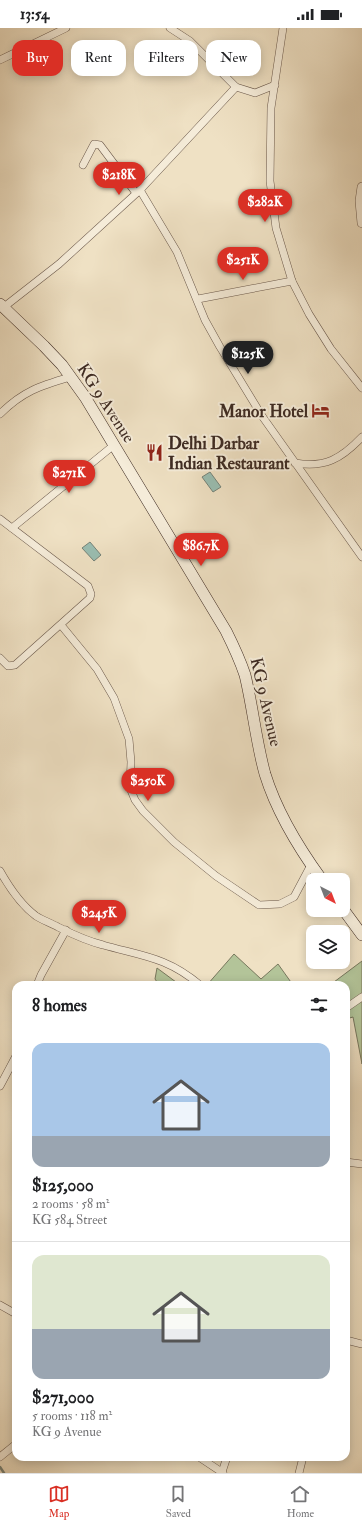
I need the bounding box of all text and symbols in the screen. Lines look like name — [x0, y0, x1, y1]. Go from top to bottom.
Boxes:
text: 13:54 — [20, 5, 49, 24]
chip: Buy — [12, 40, 63, 76]
chip: Rent — [71, 40, 126, 76]
chip: Filters — [134, 40, 198, 76]
chip: New — [206, 40, 261, 76]
pin: $218K — [91, 162, 147, 196]
text: $218K — [102, 167, 136, 183]
pin: $282K — [237, 189, 293, 223]
text: $282K — [247, 194, 283, 210]
pin: $251K — [215, 247, 271, 281]
text: $251K — [226, 252, 260, 268]
pin: $125K — [220, 341, 276, 375]
text: $125K — [231, 346, 265, 362]
street label: KG 9 Avenue — [72, 359, 140, 447]
place label: Manor Hotel — [218, 401, 309, 422]
hotel icon: Manor Hotel — [311, 401, 331, 421]
place label: Delhi Darbar Indian Restaurant — [168, 433, 290, 474]
restaurant icon: Delhi Darbar Indian Restaurant — [145, 443, 165, 463]
pin: $271K — [41, 460, 97, 494]
text: $271K — [52, 465, 86, 481]
pin: $86.7K — [168, 533, 234, 567]
text: $86.7K — [182, 538, 220, 554]
street label: KG 9 Avenue — [246, 655, 286, 749]
pin: $250K — [120, 768, 176, 802]
text: $250K — [130, 773, 166, 789]
north arrow — [306, 873, 350, 917]
map controls — [306, 873, 350, 969]
pin: $245K — [71, 900, 127, 934]
text: $245K — [81, 905, 117, 921]
button: layers — [306, 925, 350, 969]
icon: filters — [308, 994, 330, 1016]
text: 8 homes — [32, 995, 87, 1016]
icon: home — [145, 1069, 217, 1141]
text: $125,000 — [32, 1175, 94, 1196]
text: 2 rooms · 58 m² — [32, 1196, 110, 1212]
text: KG 584 Street — [32, 1212, 107, 1228]
icon: home — [145, 1281, 217, 1353]
text: $271,000 — [32, 1387, 94, 1408]
text: 5 rooms · 118 m² — [32, 1408, 112, 1424]
text: KG 9 Avenue — [32, 1424, 101, 1440]
tab: Map — [48, 1483, 70, 1520]
tab: Saved — [166, 1483, 191, 1520]
tab: Home — [287, 1483, 314, 1520]

